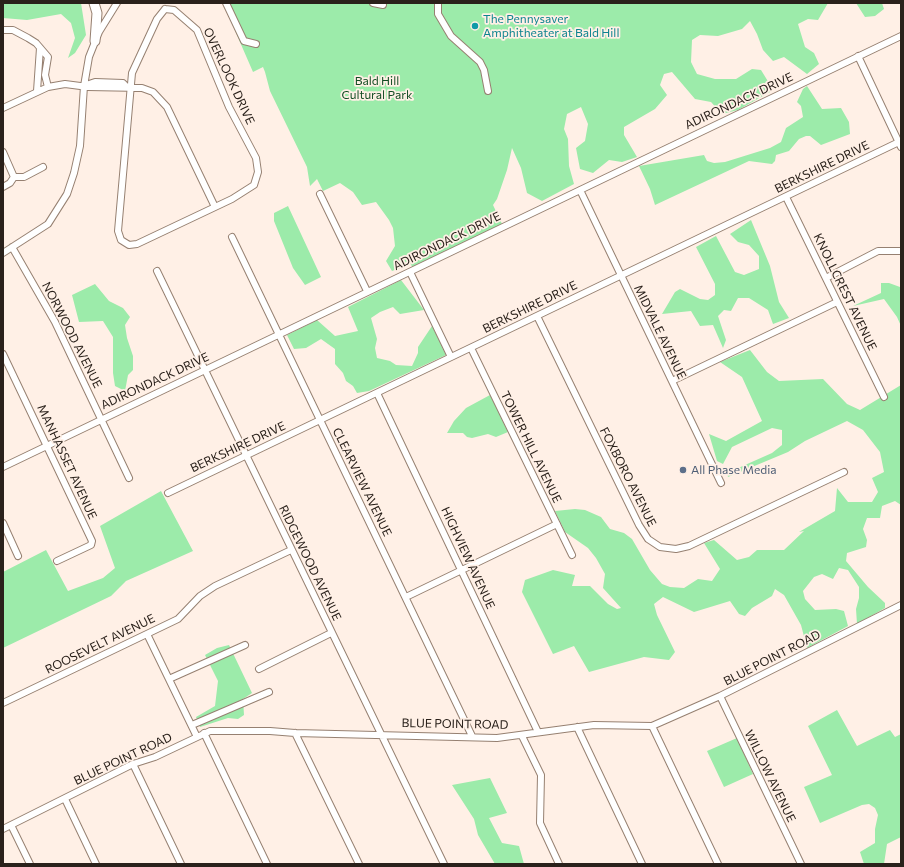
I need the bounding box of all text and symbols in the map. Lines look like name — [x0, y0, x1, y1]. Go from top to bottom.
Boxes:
place label: The Pennysaver Amphitheater at Bald Hill — [483, 12, 619, 40]
marker: The Pennysaver Amphitheater at Bald Hill — [470, 21, 480, 31]
street label: OVERLOOK DRIVE — [200, 25, 258, 127]
street label: ADIRONDACK DRIVE — [683, 70, 795, 132]
park label: Bald Hill Cultural Park — [342, 74, 412, 102]
street label: BERKSHIRE DRIVE — [772, 138, 872, 196]
street label: ADIRONDACK DRIVE — [391, 209, 503, 273]
street label: KNOLLCREST AVENUE — [810, 231, 880, 353]
street label: BERKSHIRE DRIVE — [480, 278, 580, 336]
street label: NORWOOD AVENUE — [39, 280, 105, 390]
street label: MIDVALE AVENUE — [631, 283, 689, 381]
street label: ADIRONDACK DRIVE — [99, 350, 211, 412]
street label: TOWER HILL AVENUE — [498, 389, 564, 505]
street label: MANHASSET AVENUE — [34, 402, 100, 522]
street label: BERKSHIRE DRIVE — [188, 419, 288, 475]
street label: CLEARVIEW AVENUE — [329, 425, 395, 539]
street label: FOXBORO AVENUE — [597, 425, 659, 529]
place label: All Phase Media — [691, 463, 777, 477]
marker: All Phase Media — [678, 465, 688, 475]
street label: RIDGEWOOD AVENUE — [276, 503, 344, 623]
street label: HIGHVIEW AVENUE — [438, 505, 498, 611]
street label: ROOSEVELT AVENUE — [43, 611, 157, 677]
street label: BLUE POINT ROAD — [721, 627, 823, 689]
street label: BLUE POINT ROAD — [401, 716, 509, 732]
street label: WILLOW AVENUE — [741, 727, 799, 825]
street label: BLUE POINT ROAD — [72, 730, 174, 788]

